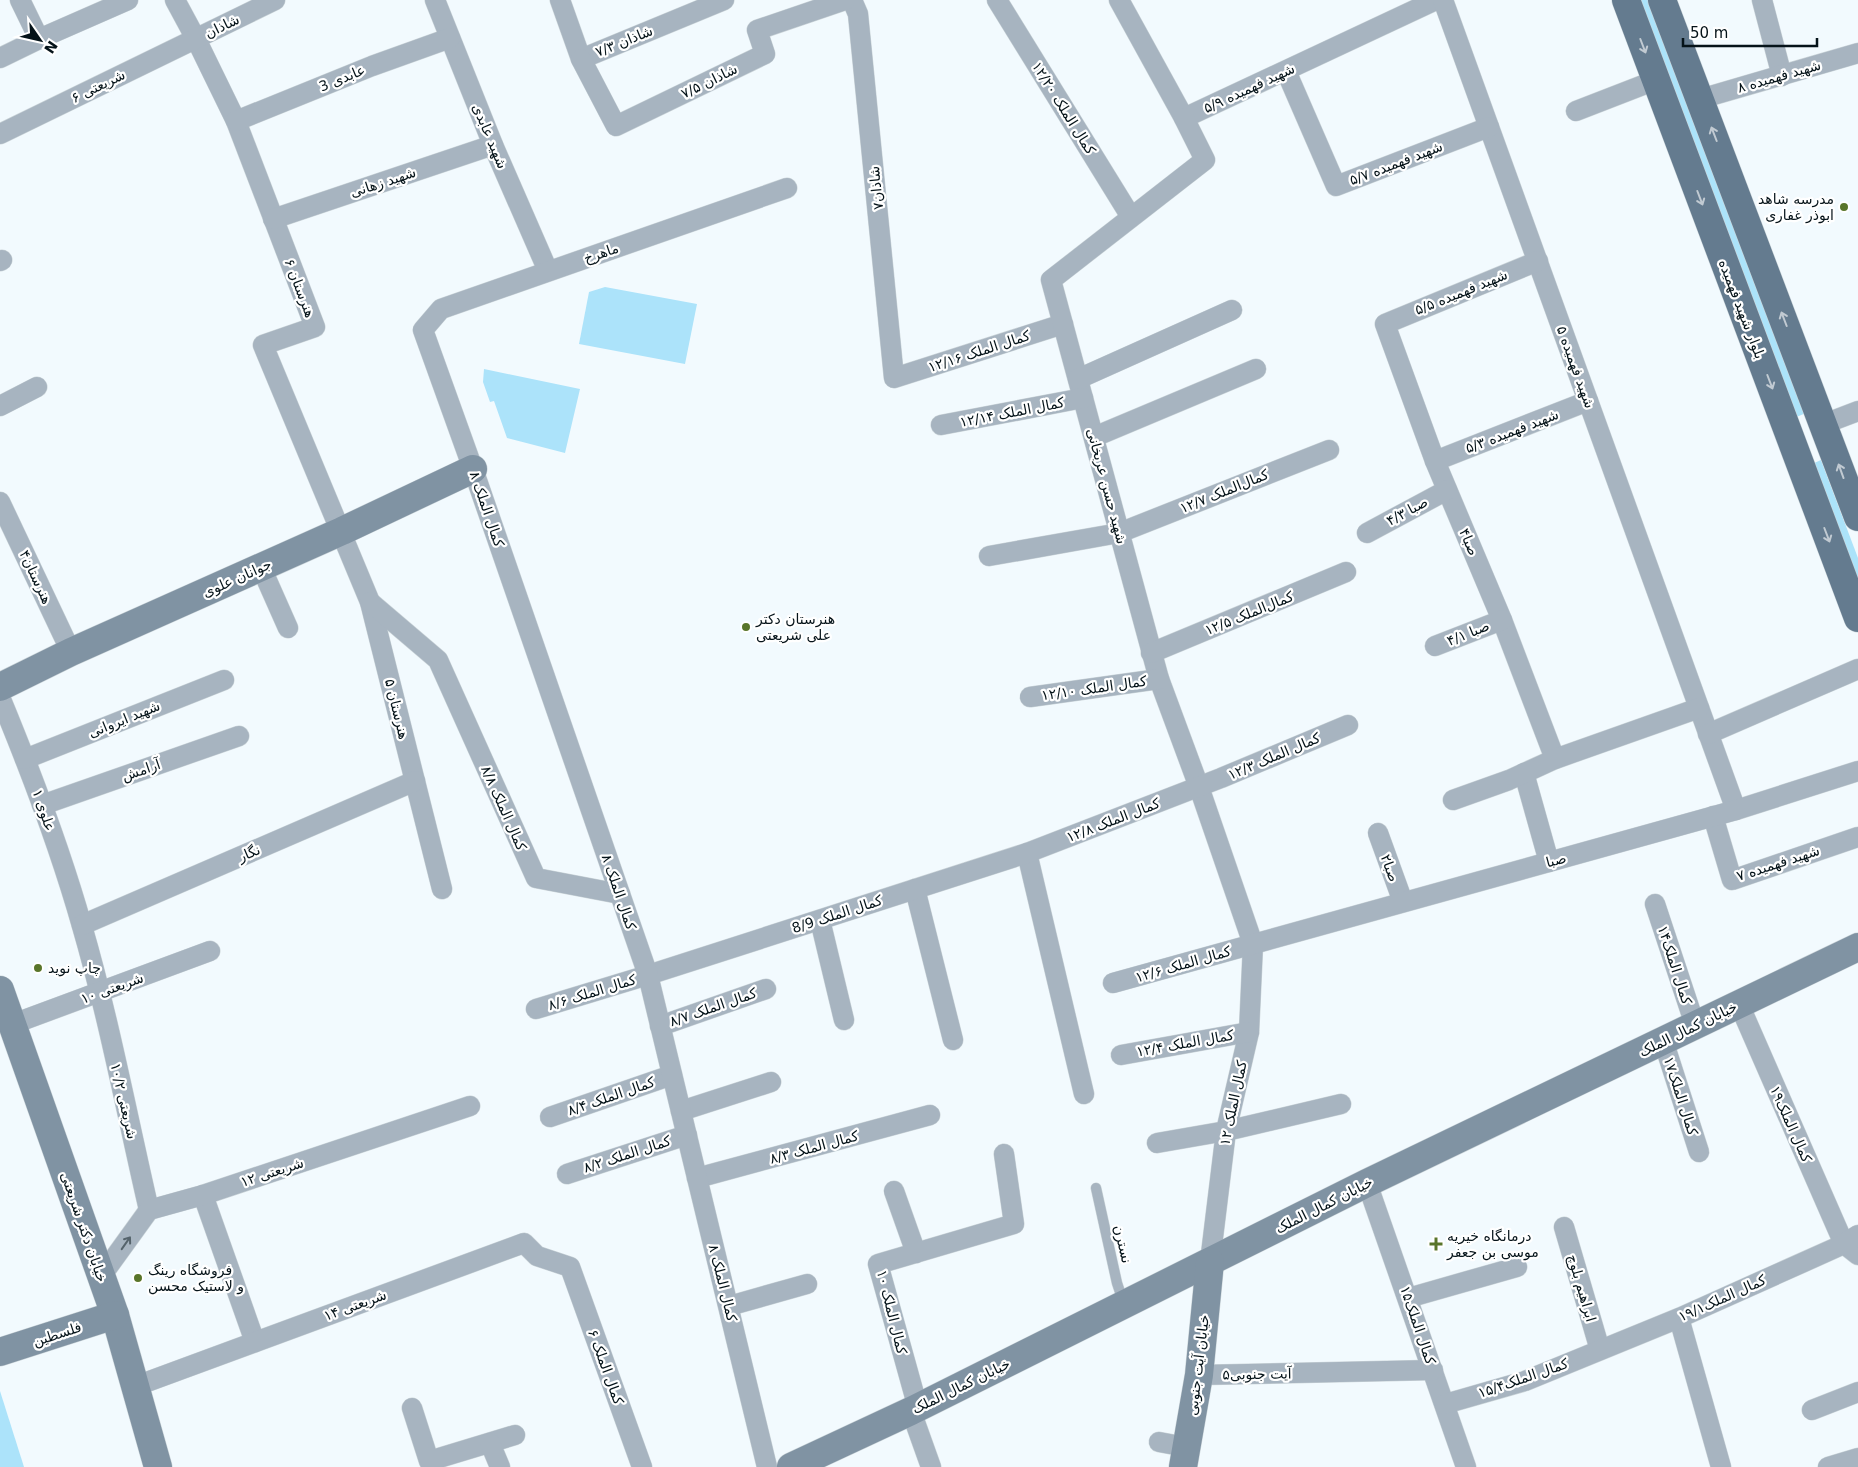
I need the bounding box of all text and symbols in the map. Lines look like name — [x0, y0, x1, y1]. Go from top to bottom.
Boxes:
street label: شاذان — [202, 11, 242, 41]
north arrow — [15, 15, 65, 65]
scale bar — [1683, 15, 1817, 47]
street label: شاذان ۷/۳ — [593, 22, 655, 60]
text: 50 m — [1690, 24, 1728, 42]
one-way arrow — [1639, 37, 1648, 53]
text: N — [41, 38, 61, 57]
street label: شهید فهمیده ۸ — [1735, 56, 1823, 97]
street label: کمال الملک ۱۲/۲۰ — [1029, 59, 1099, 158]
street label: شهید فهمیده ۵/۹ — [1201, 60, 1297, 117]
street label: شاذان ۷/۵ — [678, 61, 740, 101]
street label: عابدی 3 — [317, 62, 367, 94]
street label: شریعتی ۶ — [68, 66, 128, 107]
street label: شهید عابدی — [468, 101, 511, 171]
one-way arrow — [1709, 127, 1718, 142]
street label: شهید فهمیده ۵/۷ — [1347, 138, 1445, 189]
street label: شهید زهانی — [348, 164, 418, 201]
street label: شاذان۷ — [866, 165, 886, 211]
one-way arrow — [1696, 190, 1705, 205]
place label: مدرسه شاهد ابوذر غفاری — [1758, 191, 1834, 224]
marker: مدرسه شاهد ابوذر غفاری — [1838, 201, 1850, 213]
street label: ماهرخ — [581, 240, 621, 267]
street label: هنرستان ۶ — [281, 256, 319, 320]
street label: بلوار شهید فهمیده — [1715, 257, 1768, 361]
street label: شهید فهمیده ۵/۵ — [1412, 266, 1510, 319]
one-way arrow — [1779, 312, 1788, 327]
street label: شهید فهمیده ۵ — [1553, 324, 1598, 411]
street label: کمال الملک ۱۲/۱۶ — [926, 327, 1032, 375]
one-way arrow — [1766, 374, 1775, 390]
street label: کمال الملک ۱۲/۱۴ — [958, 394, 1066, 430]
street label: شهید فهمیده ۵/۳ — [1463, 406, 1561, 457]
street label: شهید حسن عربخانی — [1083, 426, 1130, 546]
one-way arrow — [1836, 464, 1845, 479]
street label: کمال‌الملک ۱۲/۷ — [1177, 466, 1271, 516]
street label: کمال الملک ۸ — [467, 469, 508, 549]
street label: صبا ۴/۳ — [1384, 493, 1430, 529]
street label: صبا۴ — [1456, 526, 1482, 558]
one-way arrow — [1823, 526, 1832, 542]
street label: هنرستان۴ — [16, 548, 55, 607]
street label: جوانان علوی — [200, 556, 274, 601]
street label: کمال‌الملک ۱۲/۵ — [1202, 588, 1296, 638]
place label: هنرستان دکتر علی شریعتی — [755, 611, 835, 644]
street label: صبا ۴/۱ — [1444, 617, 1492, 649]
marker: هنرستان دکتر علی شریعتی — [740, 621, 752, 633]
street label: کمال الملک ۱۲/۱۰ — [1040, 673, 1148, 703]
street label: هنرستان ۵ — [381, 677, 412, 741]
street label: شهید ایروانی — [86, 697, 163, 742]
street label: کمال الملک ۱۲/۳ — [1225, 729, 1323, 783]
street label: آرامش — [120, 756, 164, 785]
street label: کمال الملک ۸/۸ — [478, 763, 530, 853]
street label: علوی ۱ — [28, 787, 59, 833]
street label: کمال الملک ۱۲/۸ — [1064, 795, 1162, 845]
street label: نگار — [235, 841, 263, 866]
street label: شهید فهمیده ۷ — [1734, 842, 1822, 885]
street label: صبا — [1544, 850, 1568, 870]
street label: کمال الملک ۸ — [599, 852, 640, 932]
street label: صبا۲ — [1378, 852, 1402, 884]
street label: کمال الملک 8/9 — [790, 892, 885, 936]
street label: کمال الملک۱۴ — [1655, 923, 1695, 1007]
street label: کمال الملک ۱۲/۶ — [1133, 943, 1233, 985]
place label: چاپ نوید — [48, 960, 101, 977]
marker: چاپ نوید — [32, 962, 44, 974]
street label: شریعتی ۱۰ — [78, 969, 146, 1008]
street label: کمال الملک ۸/۶ — [546, 971, 638, 1013]
street label: کمال الملک ۸/۷ — [667, 984, 759, 1029]
street label: خیابان کمال الملک — [1636, 998, 1740, 1060]
street label: کمال الملک ۱۲/۴ — [1135, 1026, 1235, 1059]
street label: کمال الملک۱۷ — [1661, 1054, 1701, 1138]
street label: کمال الملک ۱۲ — [1216, 1059, 1250, 1147]
street label: شریعتی ۱۰/۲ — [106, 1061, 141, 1141]
street label: کمال الملک ۸/۴ — [565, 1073, 657, 1118]
street label: کمال الملک۱۹ — [1767, 1083, 1815, 1165]
street label: کمال الملک ۸/۳ — [768, 1127, 860, 1167]
street label: کمال الملک ۸/۲ — [581, 1132, 673, 1176]
street label: شریعتی ۱۲ — [238, 1154, 306, 1191]
street label: خیابان دکتر شریعتی — [57, 1170, 110, 1284]
street label: خیابان کمال الملک — [1273, 1174, 1375, 1236]
street label: نسترن — [1110, 1223, 1135, 1265]
place label: درمانگاه خیریه موسی بن جعفر — [1446, 1228, 1539, 1261]
one-way arrow — [121, 1236, 131, 1250]
marker: درمانگاه خیریه موسی بن جعفر — [1429, 1237, 1443, 1251]
street label: کمال الملک ۸ — [706, 1243, 740, 1324]
street label: ابراهیم بلوچ — [1564, 1252, 1599, 1324]
place label: فروشگاه رینگ و لاستیک محسن — [148, 1262, 244, 1295]
street label: کمال الملک ۱۰ — [874, 1268, 910, 1356]
street label: کمال الملک۱۹/۱ — [1676, 1271, 1769, 1324]
marker: فروشگاه رینگ و لاستیک محسن — [132, 1272, 144, 1284]
street label: کمال الملک۱۵ — [1397, 1284, 1439, 1367]
street label: شریعتی ۱۴ — [321, 1286, 389, 1325]
street label: خیابان آیت جنوبی — [1184, 1314, 1213, 1417]
street label: فلسطین — [31, 1319, 84, 1350]
street label: کمال الملک ۶ — [585, 1327, 627, 1407]
street label: خیابان کمال الملک — [909, 1355, 1013, 1417]
street label: کمال الملک۱۵/۴ — [1476, 1355, 1571, 1401]
street label: آیت جنوبی۵ — [1222, 1365, 1293, 1384]

